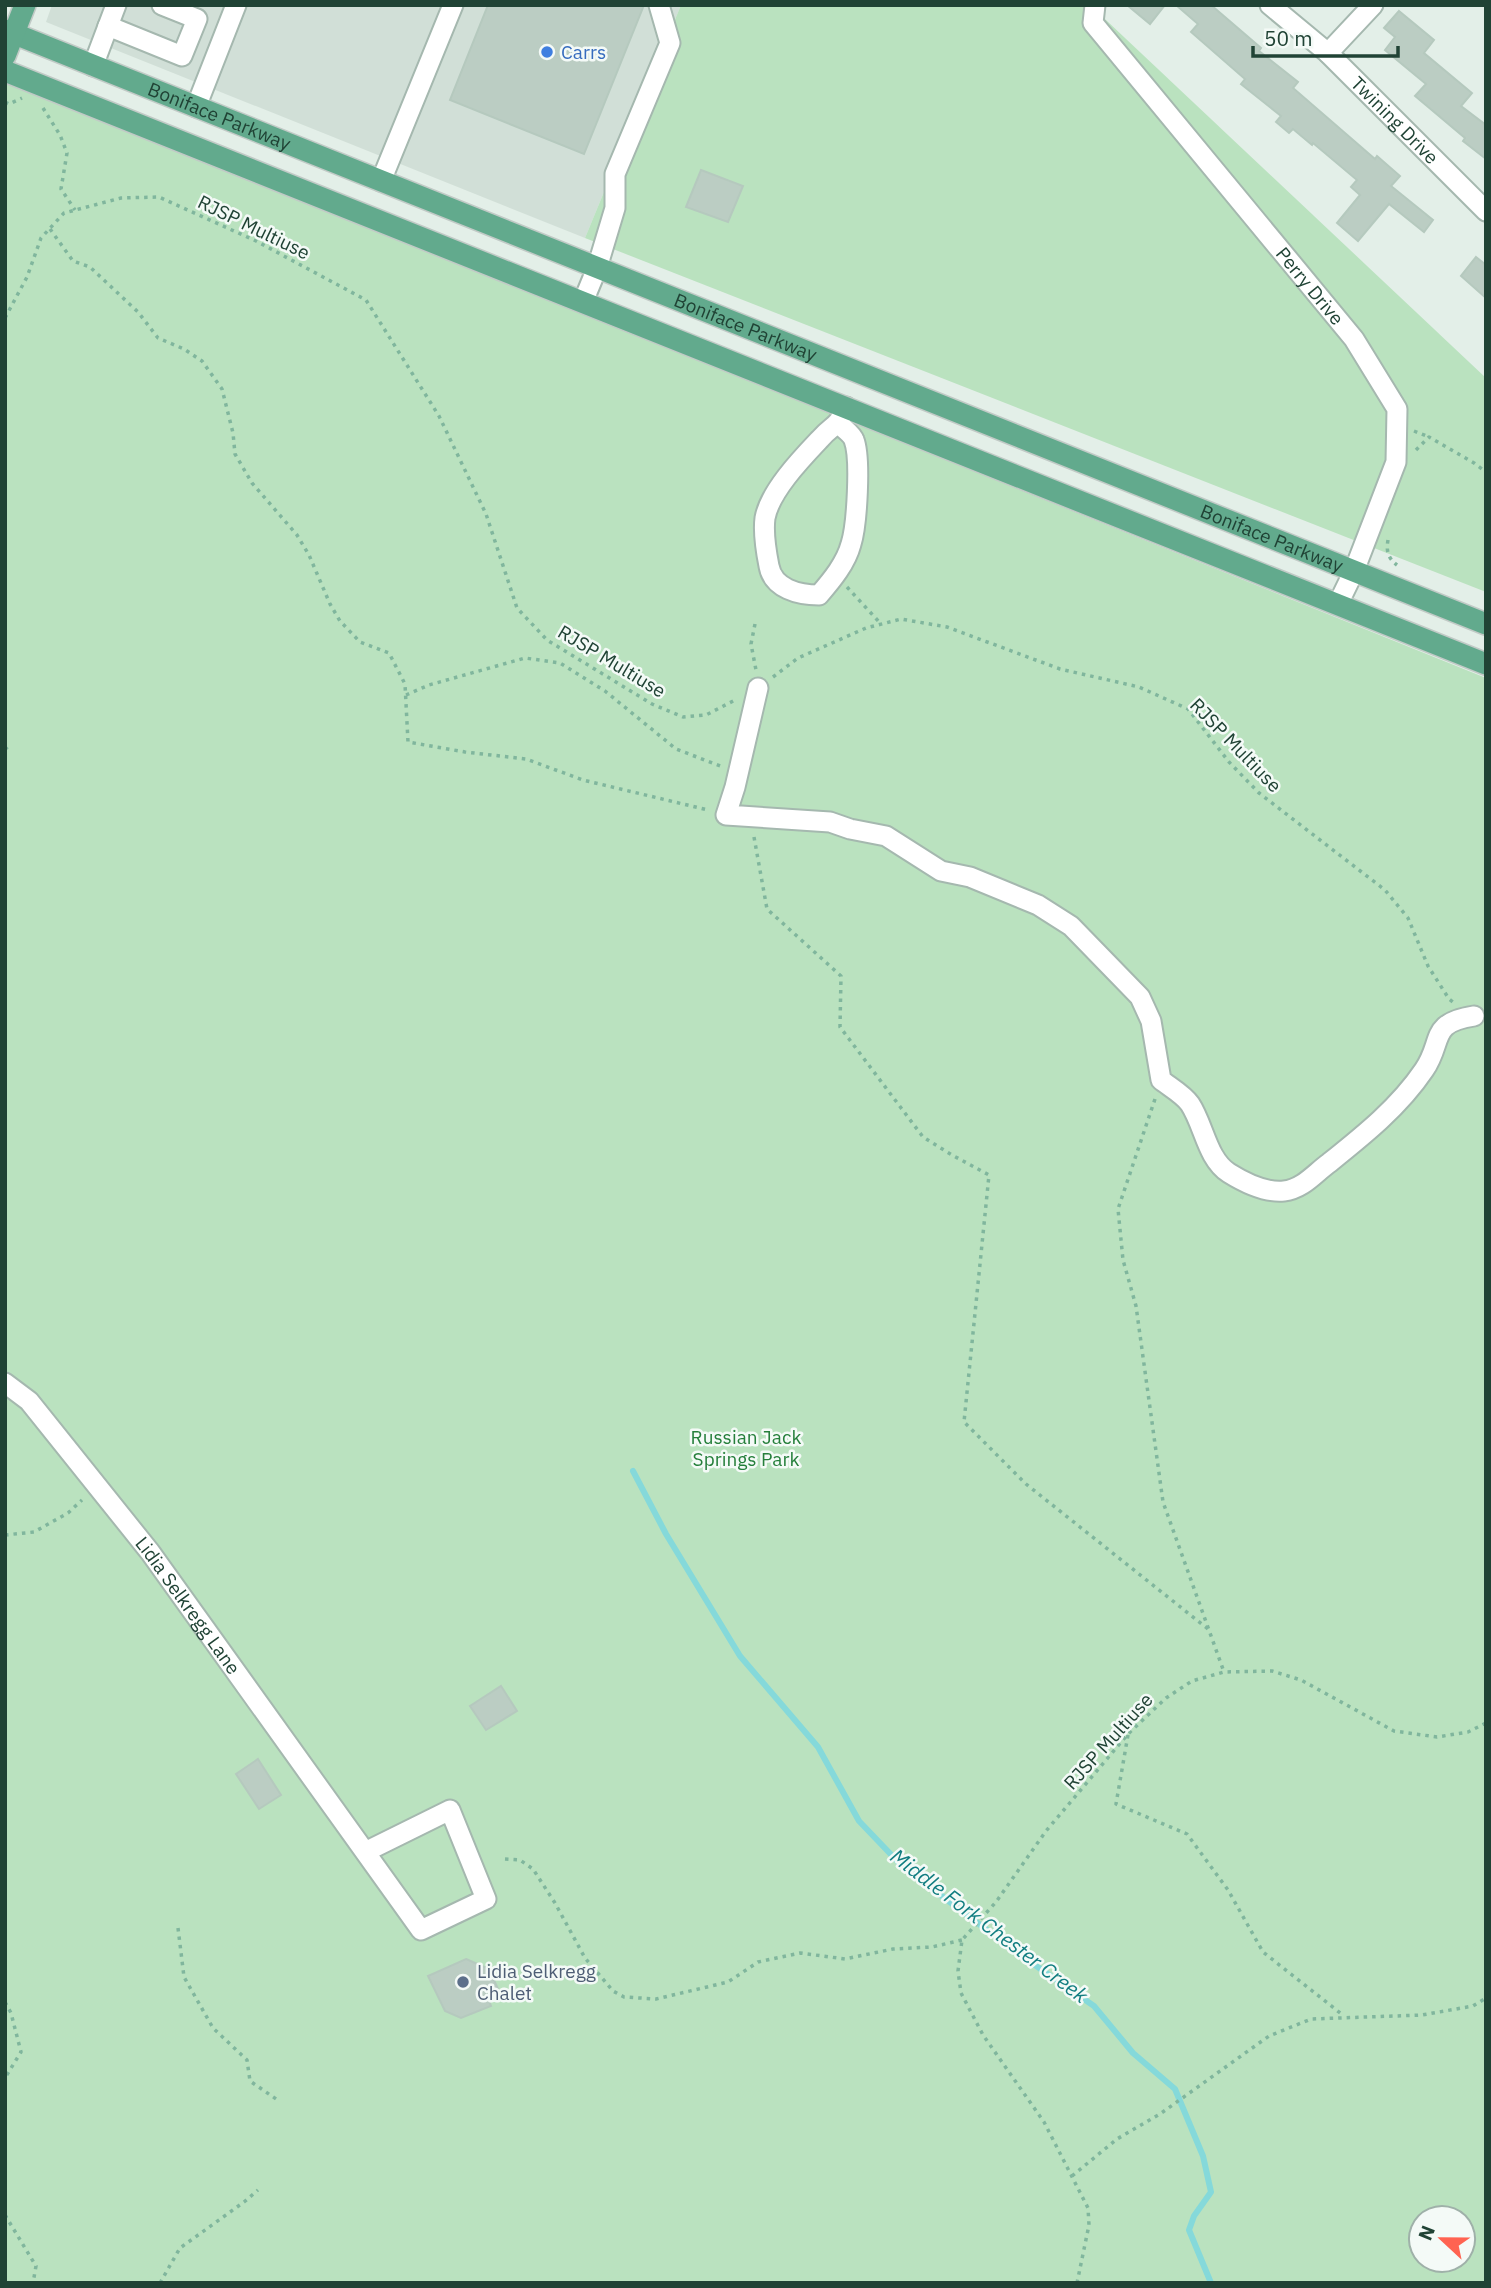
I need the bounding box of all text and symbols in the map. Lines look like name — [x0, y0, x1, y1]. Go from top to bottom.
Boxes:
scale bar — [1253, 14, 1398, 58]
text: 50 m — [1264, 24, 1313, 52]
place label: Carrs — [561, 40, 606, 64]
marker: Carrs — [539, 44, 555, 60]
street label: Twining Drive — [1346, 71, 1444, 169]
street label: Boniface Parkway — [145, 77, 295, 156]
street label: RJSP Multiuse — [194, 190, 314, 264]
street label: Perry Drive — [1271, 242, 1349, 330]
street label: Boniface Parkway — [671, 288, 821, 367]
street label: Boniface Parkway — [1197, 499, 1347, 578]
street label: RJSP Multiuse — [554, 619, 670, 703]
street label: RJSP Multiuse — [1185, 693, 1287, 797]
park label: Russian Jack Springs Park — [691, 1425, 801, 1471]
street label: Lidia Selkregg Lane — [130, 1532, 246, 1679]
street label: RJSP Multiuse — [1058, 1688, 1158, 1794]
water label: Middle Fork Chester Creek — [885, 1842, 1095, 2009]
place label: Lidia Selkregg Chalet — [477, 1959, 596, 2005]
marker: Lidia Selkregg Chalet — [455, 1974, 471, 1990]
north arrow — [1407, 2204, 1477, 2274]
text: N — [1413, 2222, 1440, 2244]

